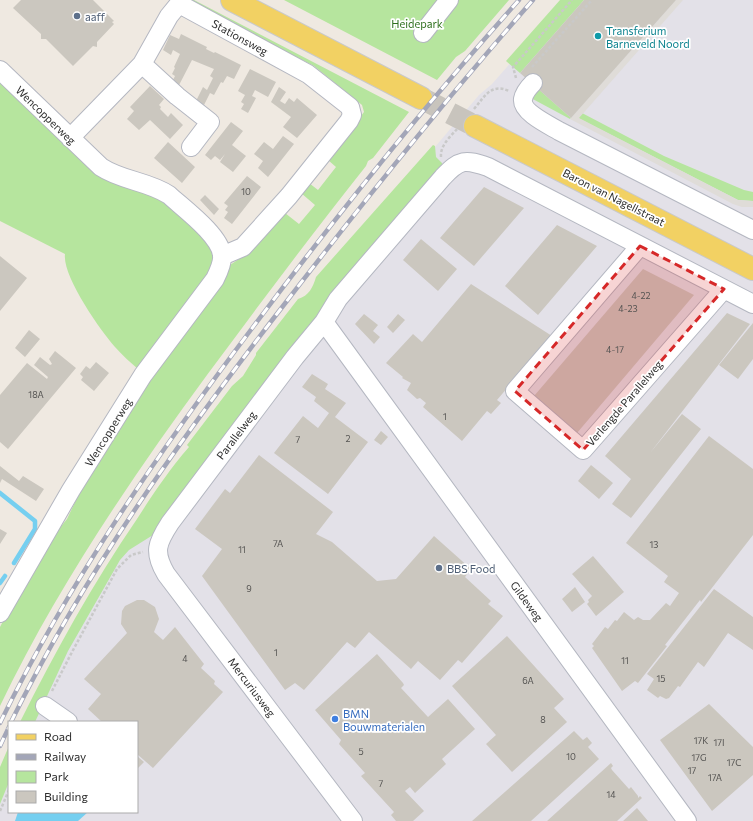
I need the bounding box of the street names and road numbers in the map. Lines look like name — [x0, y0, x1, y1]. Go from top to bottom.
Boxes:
street label: Stationsweg — [210, 16, 270, 58]
street label: Wencopperweg — [13, 83, 79, 147]
street label: Baron van Nagellstraat — [561, 166, 668, 229]
street label: Verlengde Parallelweg — [583, 357, 665, 449]
street label: Wencopperweg — [82, 395, 134, 469]
street label: Parallelweg — [214, 408, 258, 462]
street label: Gildeweg — [508, 579, 546, 623]
street label: Mercuriusweg — [226, 655, 278, 719]

